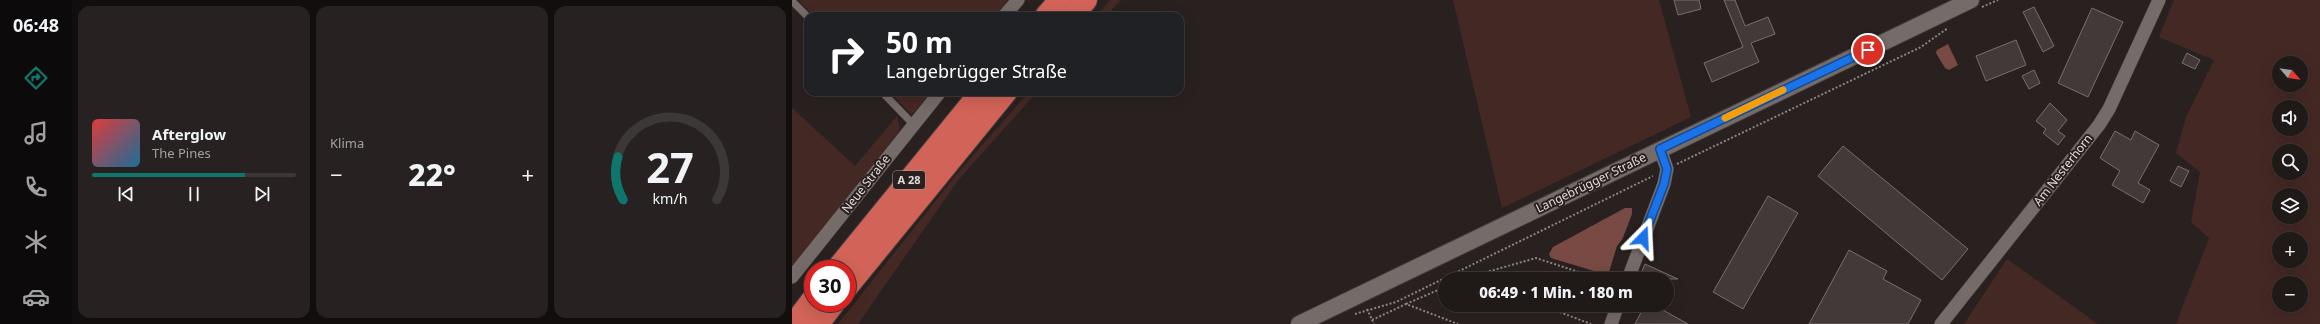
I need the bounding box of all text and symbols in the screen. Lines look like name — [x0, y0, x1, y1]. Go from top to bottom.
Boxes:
text: 06:48 — [13, 13, 59, 37]
text: 50 m — [886, 23, 953, 61]
icon: right — [820, 28, 872, 80]
pin — [1851, 33, 1885, 67]
icon: arrive — [1857, 39, 1879, 61]
north arrow — [2272, 56, 2308, 92]
map controls — [2272, 56, 2308, 312]
text: Langebrügger Straße — [886, 59, 1067, 83]
icon: directions — [22, 64, 50, 92]
button: sound — [2272, 100, 2308, 136]
icon: music — [22, 119, 50, 147]
text: Afterglow — [152, 124, 226, 144]
street label: Am Nesterhorn — [2029, 130, 2096, 209]
text: Klima — [330, 134, 364, 152]
text: 27 — [646, 139, 694, 195]
text: The Pines — [152, 144, 211, 162]
button: search — [2272, 144, 2308, 180]
street label: Langebrügger Straße — [1533, 148, 1649, 217]
street label: Neue Straße — [837, 151, 894, 216]
text: 22° — [408, 154, 456, 195]
text: − — [330, 159, 343, 189]
text: + — [521, 159, 534, 189]
road number: A 28 — [893, 171, 925, 189]
icon: phone — [22, 173, 50, 201]
icon: previous — [115, 183, 137, 205]
icon: pause — [183, 183, 205, 205]
icon: next — [251, 183, 273, 205]
button: layers — [2272, 188, 2308, 224]
text: km/h — [652, 189, 688, 208]
position arrow — [1622, 217, 1664, 259]
icon: climate — [22, 228, 50, 256]
button: + — [2272, 232, 2308, 268]
speed limit sign: 30 — [804, 260, 856, 312]
button: − — [2272, 276, 2308, 312]
text: 06:49 · 1 Min. · 180 m — [1479, 282, 1633, 302]
icon: car — [22, 283, 50, 311]

